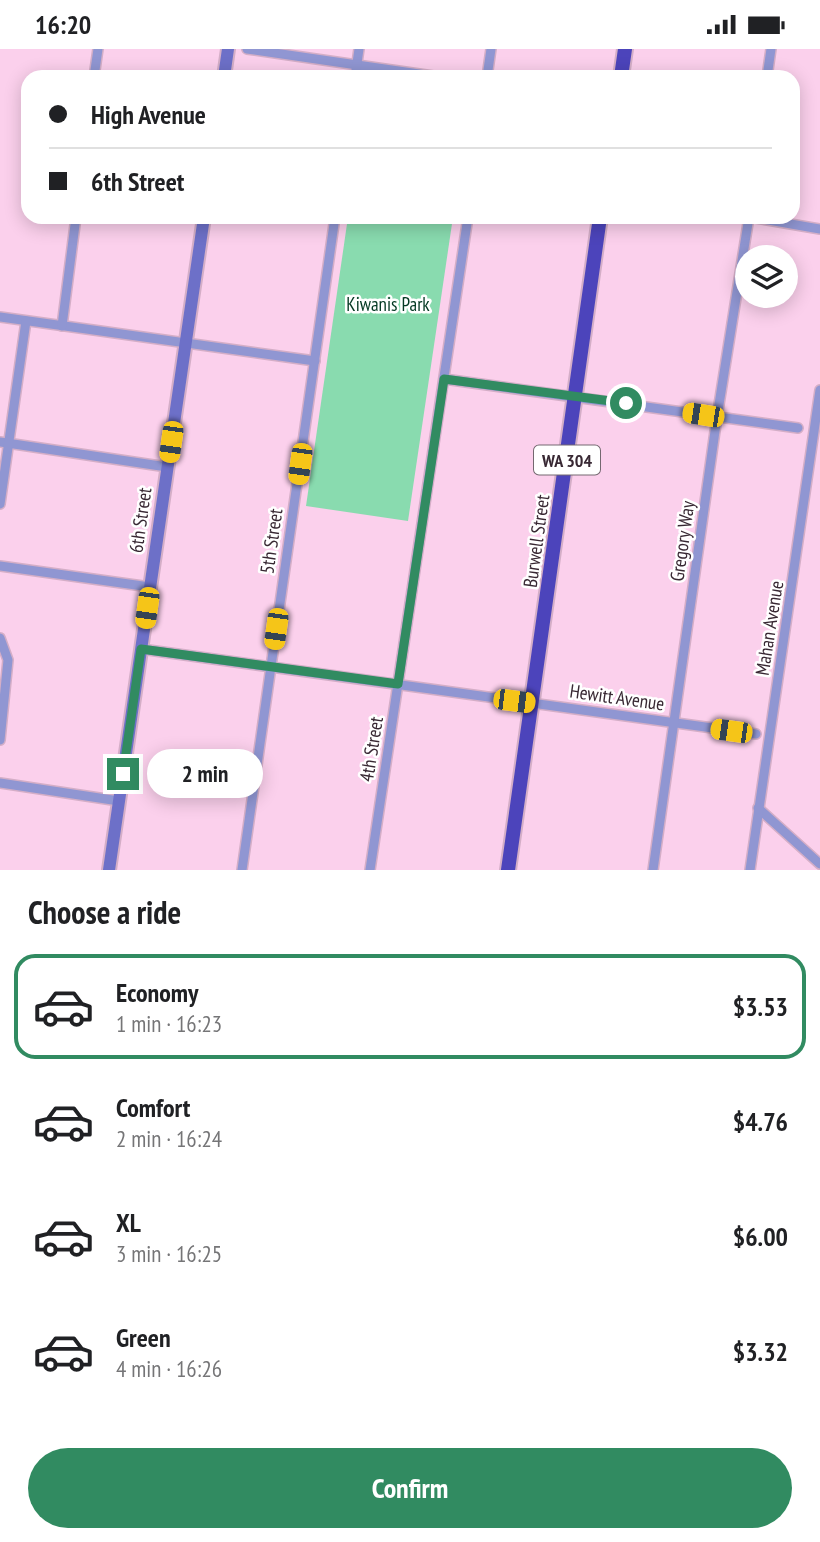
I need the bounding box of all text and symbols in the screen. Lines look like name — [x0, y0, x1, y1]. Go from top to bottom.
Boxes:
text: 16:20 — [35, 8, 91, 41]
text: High Avenue — [91, 98, 206, 131]
text: 6th Street — [91, 165, 184, 198]
map controls — [735, 245, 798, 308]
button: layers — [735, 245, 798, 308]
park label: Kiwanis Park — [346, 292, 430, 316]
route start — [610, 387, 642, 419]
car — [681, 401, 726, 429]
car — [158, 420, 185, 464]
car — [287, 442, 314, 486]
road number: WA 304 — [534, 445, 600, 475]
street label: 6th Street — [124, 485, 157, 554]
street label: Burwell Street — [518, 492, 554, 589]
street label: Gregory Way — [664, 498, 700, 583]
street label: 5th Street — [255, 506, 288, 575]
street label: Mahan Avenue — [750, 579, 788, 677]
car — [134, 586, 161, 630]
car — [263, 607, 290, 651]
street label: Hewitt Avenue — [568, 678, 666, 716]
car — [492, 688, 537, 714]
street label: 4th Street — [354, 714, 388, 783]
car — [709, 718, 754, 744]
callout: 2 min — [148, 749, 263, 799]
route end — [107, 758, 139, 790]
text: 2 min — [182, 759, 228, 788]
text: Choose a ride — [28, 891, 181, 933]
icon: car — [32, 975, 95, 1038]
text: Economy — [116, 976, 198, 1009]
text: $3.53 — [733, 990, 788, 1023]
text: 1 min · 16:23 — [116, 1009, 222, 1038]
icon: car — [32, 1090, 95, 1153]
text: Comfort — [116, 1091, 190, 1124]
text: $4.76 — [733, 1105, 788, 1138]
text: 2 min · 16:24 — [116, 1124, 222, 1153]
icon: car — [32, 1205, 95, 1268]
text: XL — [116, 1206, 141, 1239]
text: $6.00 — [733, 1220, 788, 1253]
text: 3 min · 16:25 — [116, 1239, 222, 1268]
icon: car — [32, 1320, 95, 1383]
text: Green — [116, 1321, 171, 1354]
text: $3.32 — [733, 1335, 788, 1368]
text: 4 min · 16:26 — [116, 1354, 222, 1383]
button: Confirm — [28, 1448, 792, 1528]

